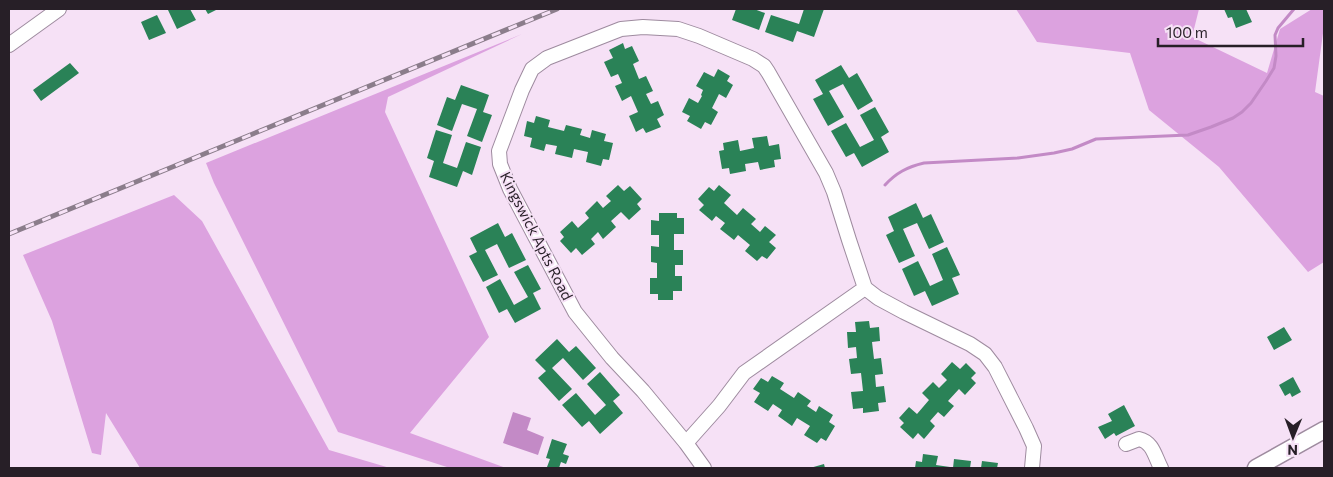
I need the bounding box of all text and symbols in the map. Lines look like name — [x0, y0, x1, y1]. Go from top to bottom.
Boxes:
scale bar — [1158, 15, 1303, 47]
text: 100 m — [1166, 23, 1208, 41]
street label: Kingswick Apts Road — [497, 168, 577, 303]
north arrow — [1268, 412, 1318, 462]
text: N — [1287, 442, 1298, 459]

